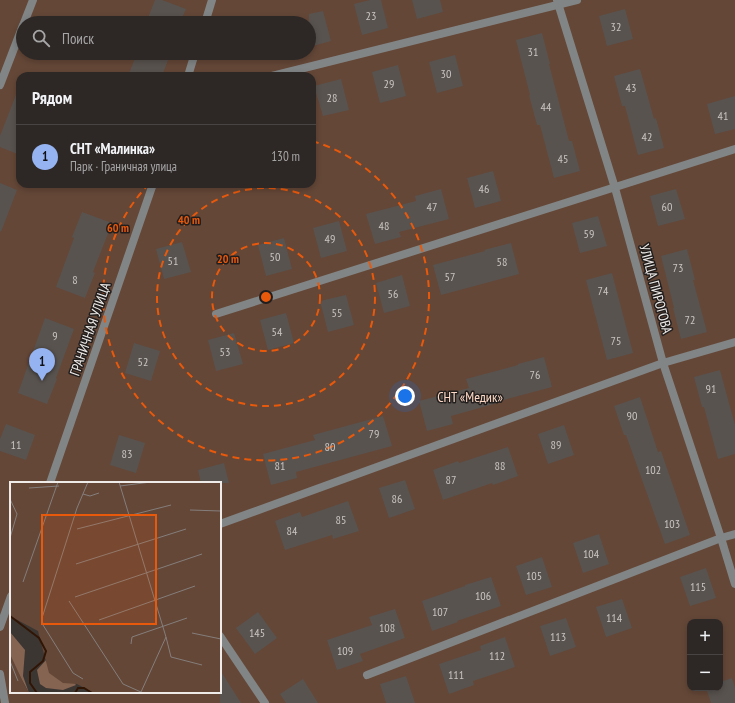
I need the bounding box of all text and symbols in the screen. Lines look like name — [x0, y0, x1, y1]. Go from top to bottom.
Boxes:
house number: 23 — [366, 8, 376, 23]
search box — [16, 16, 316, 60]
house number: 32 — [611, 19, 621, 34]
icon: search — [30, 27, 52, 49]
text: Поиск — [62, 29, 94, 48]
house number: 31 — [528, 44, 538, 59]
house number: 30 — [441, 66, 451, 81]
house number: 29 — [384, 76, 394, 91]
house number: 43 — [626, 80, 636, 95]
text: Рядом — [32, 87, 72, 109]
house number: 28 — [327, 90, 337, 105]
house number: 44 — [541, 99, 552, 114]
house number: 41 — [718, 108, 728, 123]
house number: 42 — [642, 129, 652, 144]
text: СНТ «Малинка» — [70, 139, 155, 158]
text: 1 — [42, 148, 48, 165]
text: 130 m — [271, 148, 300, 165]
house number: 45 — [558, 151, 568, 166]
text: Парк · Граничная улица — [70, 158, 177, 175]
house number: 46 — [479, 181, 489, 196]
house number: 47 — [427, 199, 437, 214]
house number: 60 — [662, 199, 672, 214]
text: 40 m — [178, 212, 200, 227]
house number: 48 — [379, 218, 389, 233]
text: 60 m — [107, 220, 129, 235]
house number: 59 — [584, 226, 594, 241]
house number: 49 — [325, 231, 335, 246]
street label: УЛИЦА ПИРОГОВА — [635, 242, 677, 336]
house number: 50 — [270, 249, 280, 264]
text: 20 m — [217, 251, 239, 266]
house number: 51 — [168, 253, 178, 268]
house number: 58 — [497, 254, 507, 269]
house number: 73 — [673, 260, 683, 275]
house number: 57 — [445, 269, 455, 284]
house number: 8 — [72, 272, 78, 287]
street label: ГРАНИЧНАЯ УЛИЦА — [66, 280, 115, 378]
house number: 74 — [598, 283, 609, 298]
house number: 56 — [388, 286, 398, 301]
centre of rings — [259, 290, 273, 304]
house number: 55 — [332, 305, 342, 320]
house number: 72 — [685, 312, 695, 327]
house number: 54 — [272, 324, 283, 339]
house number: 9 — [52, 328, 58, 343]
house number: 75 — [611, 333, 621, 348]
house number: 53 — [220, 344, 230, 359]
pin: 1 — [29, 348, 55, 381]
house number: 52 — [138, 354, 148, 369]
house number: 76 — [530, 367, 540, 382]
house number: 91 — [706, 381, 716, 396]
your location — [395, 386, 415, 406]
park label: СНТ «Медик» — [437, 388, 503, 406]
house number: 90 — [627, 408, 637, 423]
house number: 79 — [369, 426, 379, 441]
house number: 11 — [11, 437, 21, 452]
house number: 89 — [551, 437, 561, 452]
house number: 80 — [325, 439, 335, 454]
house number: 83 — [122, 446, 132, 461]
house number: 81 — [275, 458, 285, 473]
house number: 88 — [495, 458, 505, 473]
house number: 102 — [645, 462, 661, 477]
house number: 87 — [446, 472, 456, 487]
inset map — [10, 482, 221, 693]
house number: 86 — [392, 491, 402, 506]
house number: 85 — [336, 512, 346, 527]
house number: 103 — [664, 516, 680, 531]
house number: 84 — [287, 523, 298, 538]
house number: 104 — [583, 546, 600, 561]
house number: 105 — [526, 568, 542, 583]
house number: 115 — [690, 579, 706, 594]
house number: 106 — [475, 588, 491, 603]
house number: 107 — [432, 604, 448, 619]
house number: 114 — [606, 610, 623, 625]
map controls — [687, 619, 723, 691]
button: + — [687, 619, 723, 655]
house number: 108 — [379, 620, 395, 635]
house number: 145 — [249, 625, 265, 640]
house number: 113 — [550, 629, 566, 644]
house number: 109 — [337, 643, 353, 658]
house number: 112 — [489, 648, 505, 663]
button: − — [687, 655, 723, 691]
house number: 111 — [448, 667, 464, 682]

